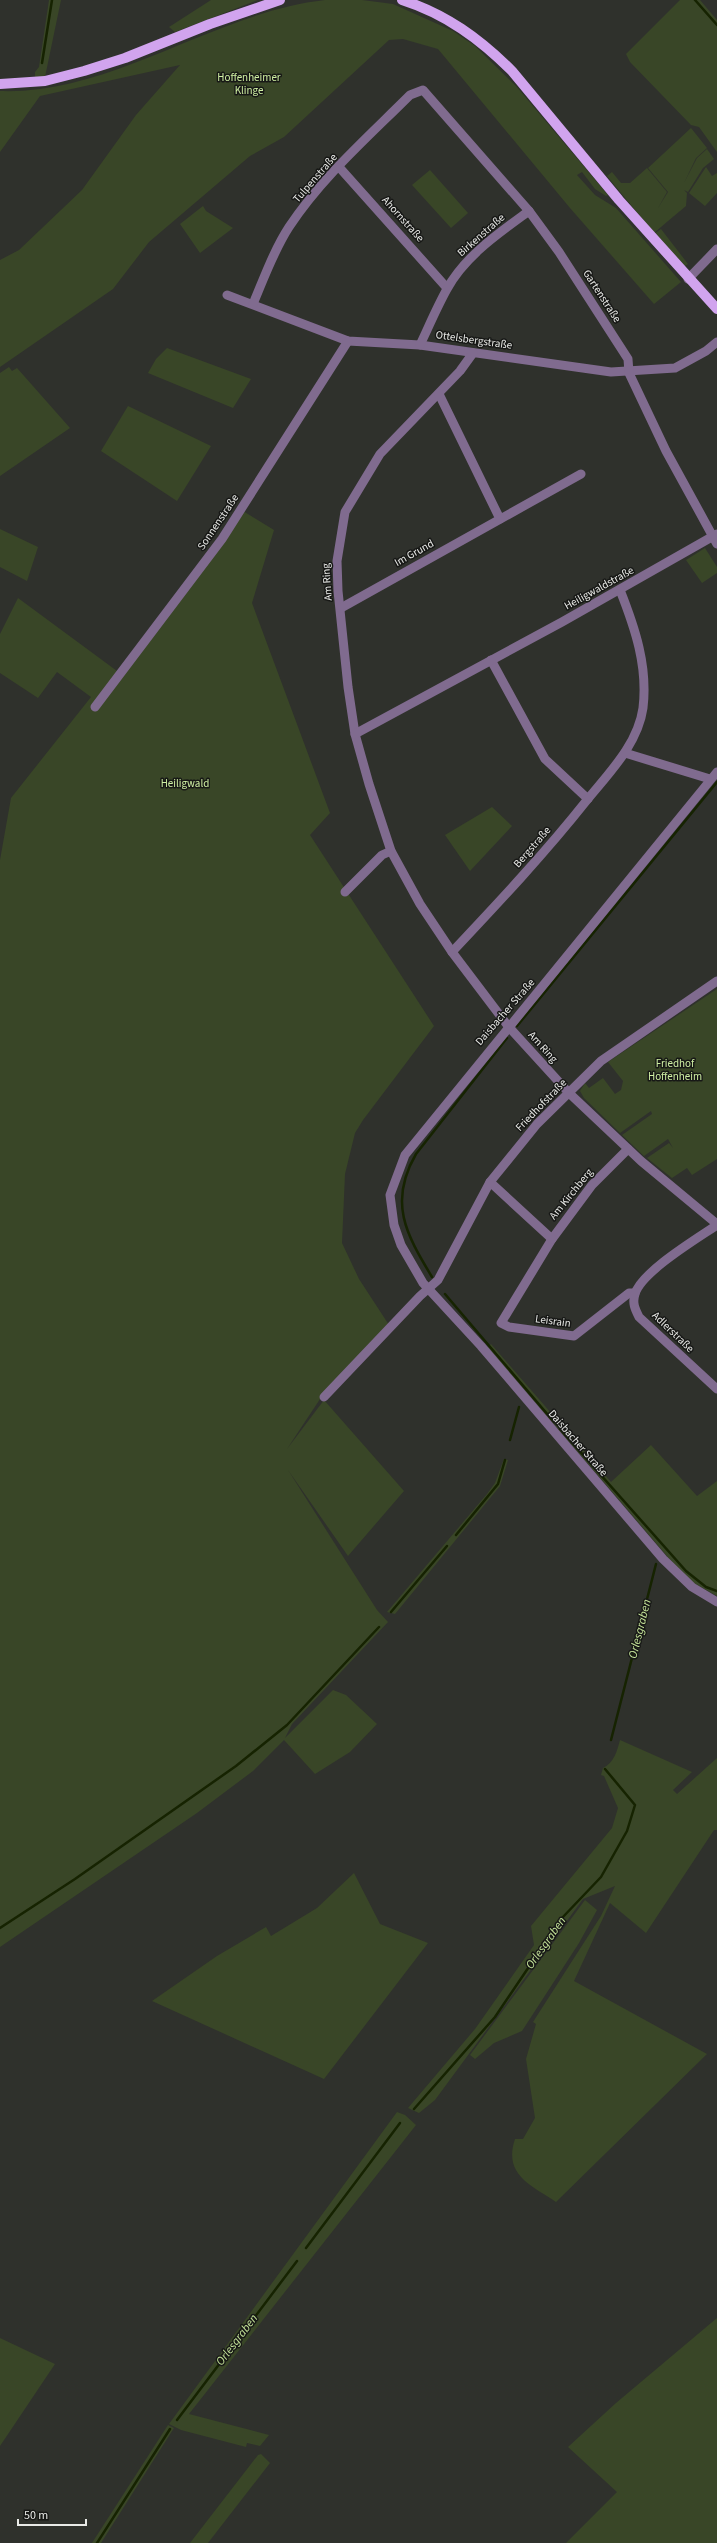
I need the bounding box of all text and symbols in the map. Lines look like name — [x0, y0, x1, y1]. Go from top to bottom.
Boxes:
park label: Hoffenheimer Klinge — [217, 70, 281, 98]
street label: Tulpenstraße — [289, 150, 341, 206]
street label: Ahornstraße — [378, 193, 428, 246]
street label: Birkenstraße — [454, 210, 508, 260]
street label: Gartenstraße — [579, 267, 625, 326]
street label: Ottelsbergstraße — [435, 327, 514, 353]
street label: Sonnenstraße — [194, 491, 243, 553]
street label: Im Grund — [392, 536, 436, 570]
street label: Am Ring — [318, 562, 336, 601]
street label: Heiligwaldstraße — [561, 562, 637, 613]
park label: Heiligwald — [161, 776, 209, 791]
street label: Bergstraße — [510, 823, 554, 871]
street label: Daisbacher Straße — [472, 975, 539, 1049]
street label: Am Ring — [525, 1028, 562, 1066]
park label: Friedhof Hoffenheim — [648, 1056, 702, 1084]
street label: Friedhofstraße — [512, 1075, 570, 1134]
street label: Am Kirchberg — [546, 1165, 597, 1223]
street label: Adlerstraße — [649, 1308, 698, 1356]
street label: Leisrain — [534, 1311, 572, 1331]
street label: Daisbacher Straße — [545, 1406, 612, 1480]
water label: Orlesgraben — [624, 1598, 656, 1660]
water label: Orlesgraben — [522, 1913, 570, 1973]
water label: Orlesgraben — [212, 2311, 262, 2369]
scale bar — [18, 2501, 86, 2527]
text: 50 m — [24, 2507, 48, 2524]

